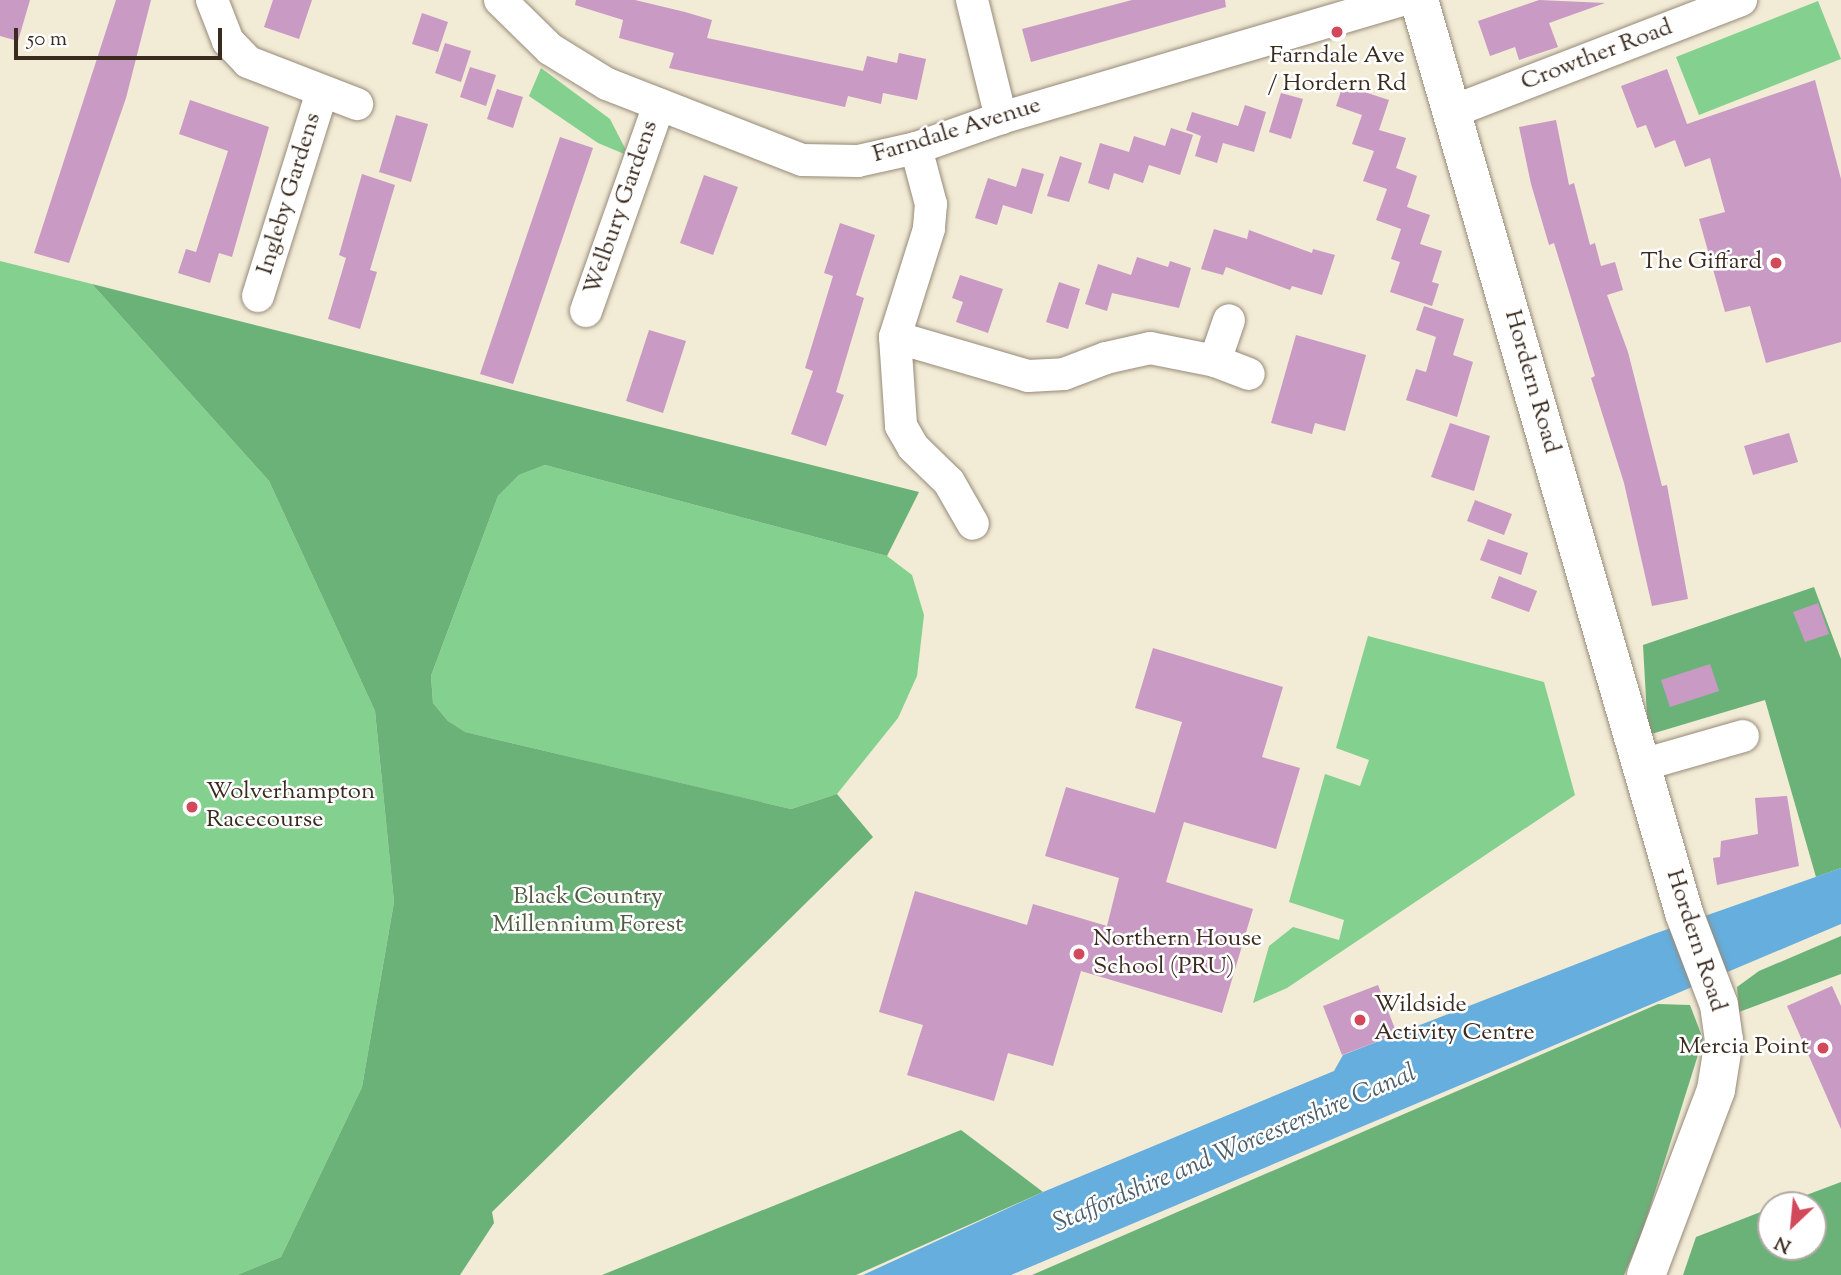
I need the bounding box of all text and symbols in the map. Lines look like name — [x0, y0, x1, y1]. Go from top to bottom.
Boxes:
scale bar — [18, 14, 226, 58]
street label: Crowther Road — [1517, 14, 1677, 98]
marker: Farndale Ave / Hordern Rd — [1329, 24, 1345, 40]
text: 50 m — [27, 25, 67, 55]
place label: Farndale Ave / Hordern Rd — [1267, 43, 1407, 99]
street label: Farndale Avenue — [870, 92, 1044, 170]
street label: Ingleby Gardens — [252, 110, 328, 278]
street label: Welbury Gardens — [579, 117, 665, 299]
place label: The Giffard — [1641, 249, 1762, 277]
marker: The Giffard — [1768, 255, 1784, 271]
street label: Hordern Road — [1497, 307, 1565, 457]
place label: Wolverhampton Racecourse — [206, 779, 375, 835]
marker: Wolverhampton Racecourse — [184, 799, 200, 815]
street label: Hordern Road — [1658, 866, 1732, 1016]
park label: Black Country Millennium Forest — [493, 884, 683, 940]
place label: Northern House School (PRU) — [1093, 926, 1262, 982]
marker: Northern House School (PRU) — [1071, 946, 1087, 962]
place label: Wildside Activity Centre — [1374, 992, 1535, 1048]
marker: Wildside Activity Centre — [1352, 1012, 1368, 1028]
place label: Mercia Point — [1679, 1034, 1809, 1062]
marker: Mercia Point — [1815, 1040, 1831, 1056]
water label: Staffordshire and Worcestershire Canal — [1049, 1058, 1421, 1240]
north arrow — [1757, 1191, 1827, 1261]
text: N — [1771, 1228, 1796, 1259]

